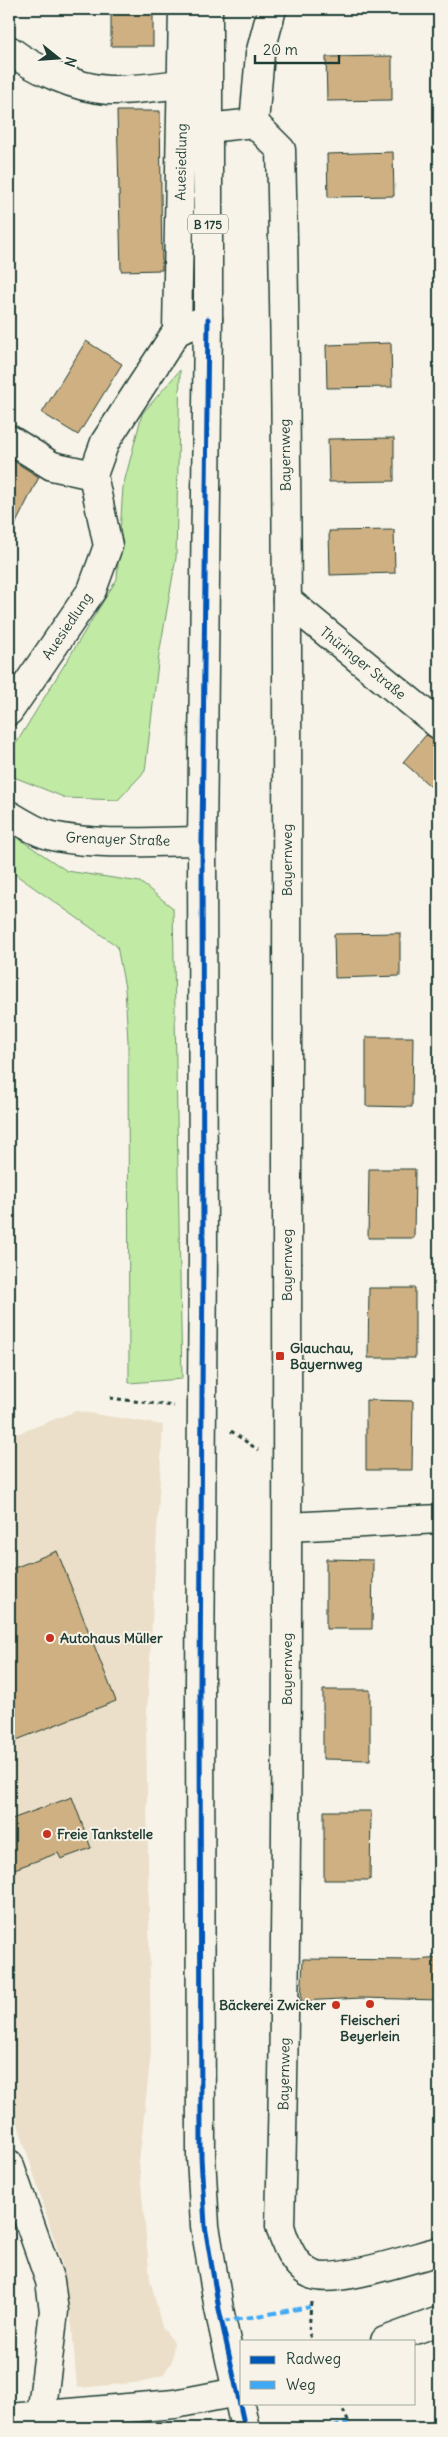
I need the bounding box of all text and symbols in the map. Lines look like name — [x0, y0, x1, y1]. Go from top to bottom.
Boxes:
north arrow — [32, 32, 82, 82]
scale bar — [255, 32, 339, 64]
text: 20 m — [263, 40, 298, 59]
text: N — [60, 55, 80, 69]
street label: Auesiedlung — [171, 123, 191, 201]
road number: B 175 — [188, 214, 228, 233]
street label: Bayernweg — [275, 419, 295, 491]
street label: Auesiedlung — [38, 589, 96, 663]
street label: Thüringer Straße — [316, 623, 410, 703]
street label: Bayernweg — [278, 824, 296, 896]
street label: Grenayer Straße — [65, 828, 171, 850]
street label: Bayernweg — [278, 1229, 296, 1301]
place label: Glauchau, Bayernweg — [290, 1339, 363, 1373]
marker: Glauchau, Bayernweg — [274, 1350, 286, 1362]
place label: Autohaus Müller — [60, 1629, 163, 1647]
marker: Autohaus Müller — [44, 1632, 56, 1644]
street label: Bayernweg — [278, 1633, 296, 1705]
place label: Freie Tankstelle — [57, 1825, 154, 1843]
marker: Freie Tankstelle — [41, 1828, 53, 1840]
place label: Bäckerei Zwicker — [219, 1996, 326, 2014]
marker: Fleischeri Beyerlein — [364, 1998, 376, 2010]
marker: Bäckerei Zwicker — [330, 1999, 342, 2011]
place label: Fleischeri Beyerlein — [340, 2011, 400, 2045]
street label: Bayernweg — [274, 2038, 294, 2110]
legend — [240, 2340, 416, 2404]
text: Radweg — [286, 2349, 341, 2368]
text: Weg — [286, 2375, 316, 2394]

